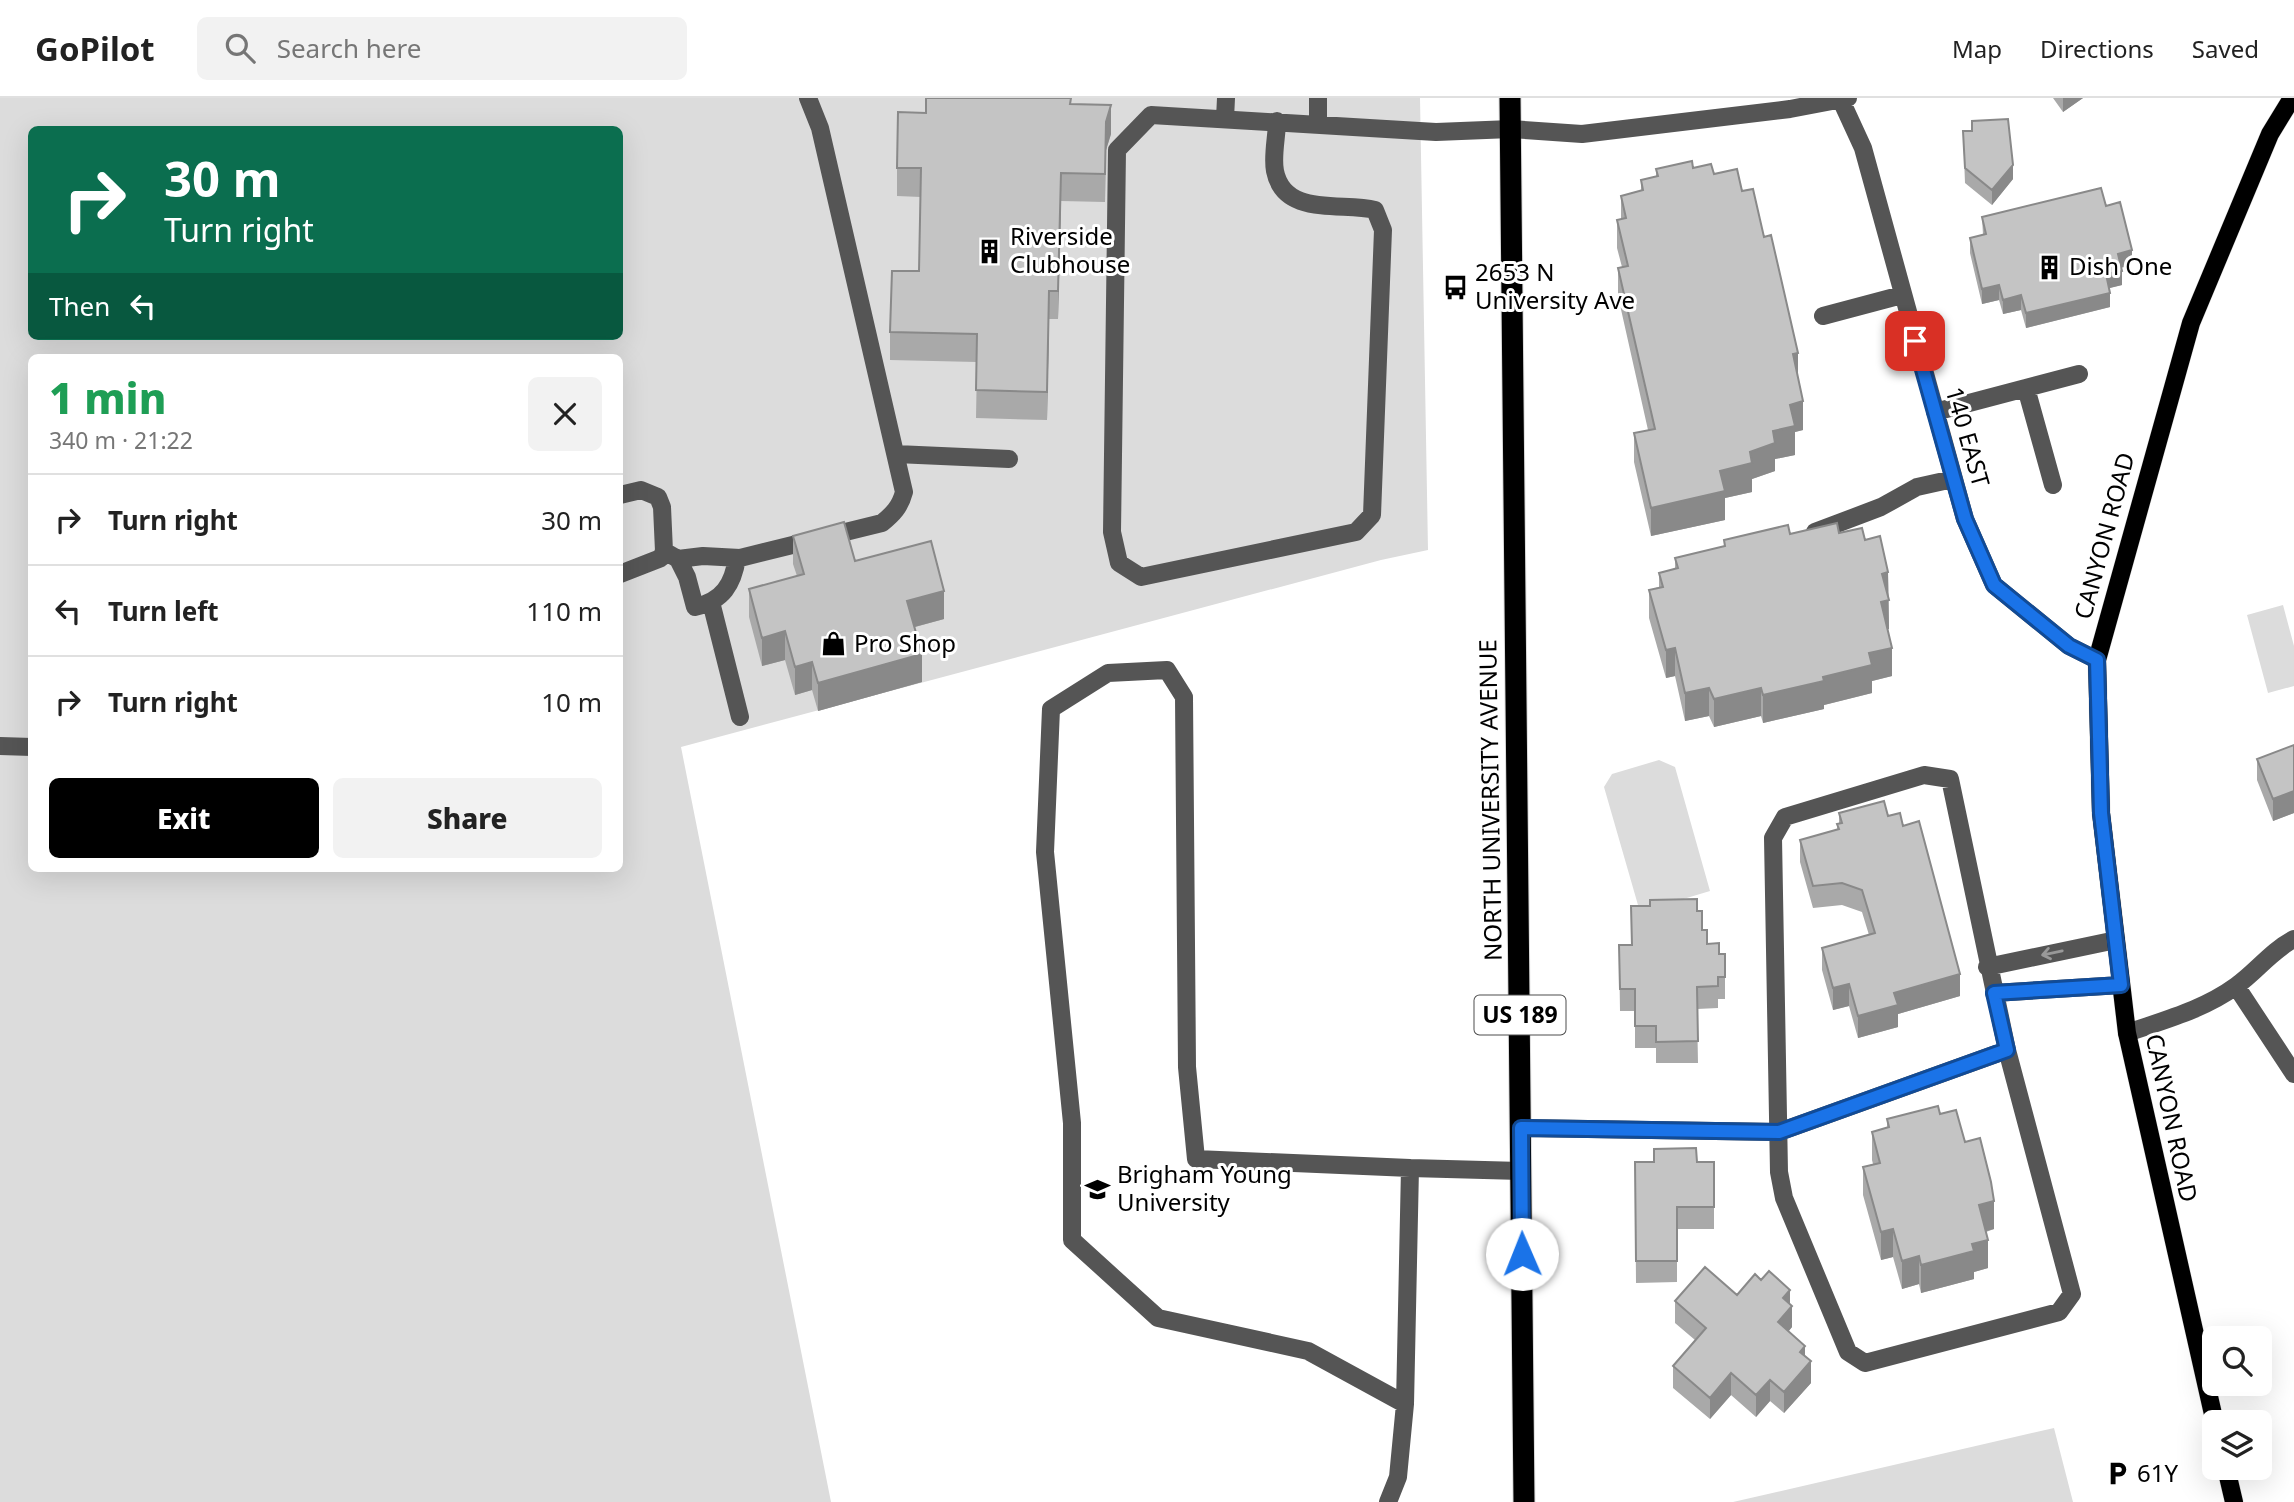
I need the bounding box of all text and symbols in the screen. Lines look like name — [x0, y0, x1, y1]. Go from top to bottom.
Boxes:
search box — [197, 17, 687, 80]
text: GoPilot — [35, 26, 155, 71]
icon: search — [221, 29, 259, 67]
text: Search here — [277, 30, 421, 66]
text: Map — [1952, 32, 2002, 65]
text: Directions — [2040, 32, 2154, 65]
text: Saved — [2192, 32, 2259, 65]
text: 30 m — [164, 145, 281, 211]
icon: right — [49, 154, 140, 245]
text: Turn right — [164, 208, 314, 251]
place label: Riverside Clubhouse — [1010, 219, 1130, 280]
building icon: Riverside Clubhouse — [976, 237, 1004, 265]
place label: Dish One — [2069, 249, 2172, 282]
building icon: Dish One — [2035, 253, 2063, 281]
place label: 2653 N University Ave — [1475, 255, 1635, 316]
bus stop icon: 2653 N University Ave — [1441, 273, 1469, 301]
icon: left — [124, 287, 162, 325]
text: Then — [49, 288, 110, 324]
pin — [1885, 311, 1945, 371]
icon: arrive — [1896, 322, 1934, 360]
text: 1 min — [49, 369, 166, 426]
button: close — [528, 377, 602, 451]
street label: 140 EAST — [1938, 383, 1999, 491]
text: 340 m · 21:22 — [49, 424, 193, 456]
street label: CANYON ROAD — [2065, 449, 2142, 623]
icon: right — [49, 501, 87, 539]
text: Turn right — [108, 502, 238, 538]
text: 30 m — [541, 502, 602, 538]
icon: left — [49, 592, 87, 630]
text: Turn left — [108, 593, 219, 629]
text: 110 m — [526, 593, 602, 629]
place label: Pro Shop — [854, 626, 956, 659]
shop icon: Pro Shop — [820, 630, 848, 658]
street label: NORTH UNIVERSITY AVENUE — [1470, 639, 1509, 961]
icon: right — [49, 683, 87, 721]
text: Turn right — [108, 684, 238, 720]
text: 10 m — [541, 684, 602, 720]
button: Exit — [49, 778, 319, 858]
button: Share — [333, 778, 602, 858]
one-way arrow — [2041, 947, 2064, 961]
road number: US 189 — [1474, 996, 1566, 1034]
street label: CANYON ROAD — [2139, 1031, 2206, 1205]
place label: Brigham Young University — [1117, 1157, 1292, 1218]
school or university icon: Brigham Young University — [1083, 1175, 1111, 1203]
position arrow — [1485, 1217, 1559, 1291]
map controls — [2202, 1326, 2272, 1480]
button: search — [2202, 1326, 2272, 1396]
button: layers — [2202, 1410, 2272, 1480]
place label: 61Y — [2137, 1456, 2178, 1489]
parking icon: 61Y — [2103, 1460, 2131, 1488]

